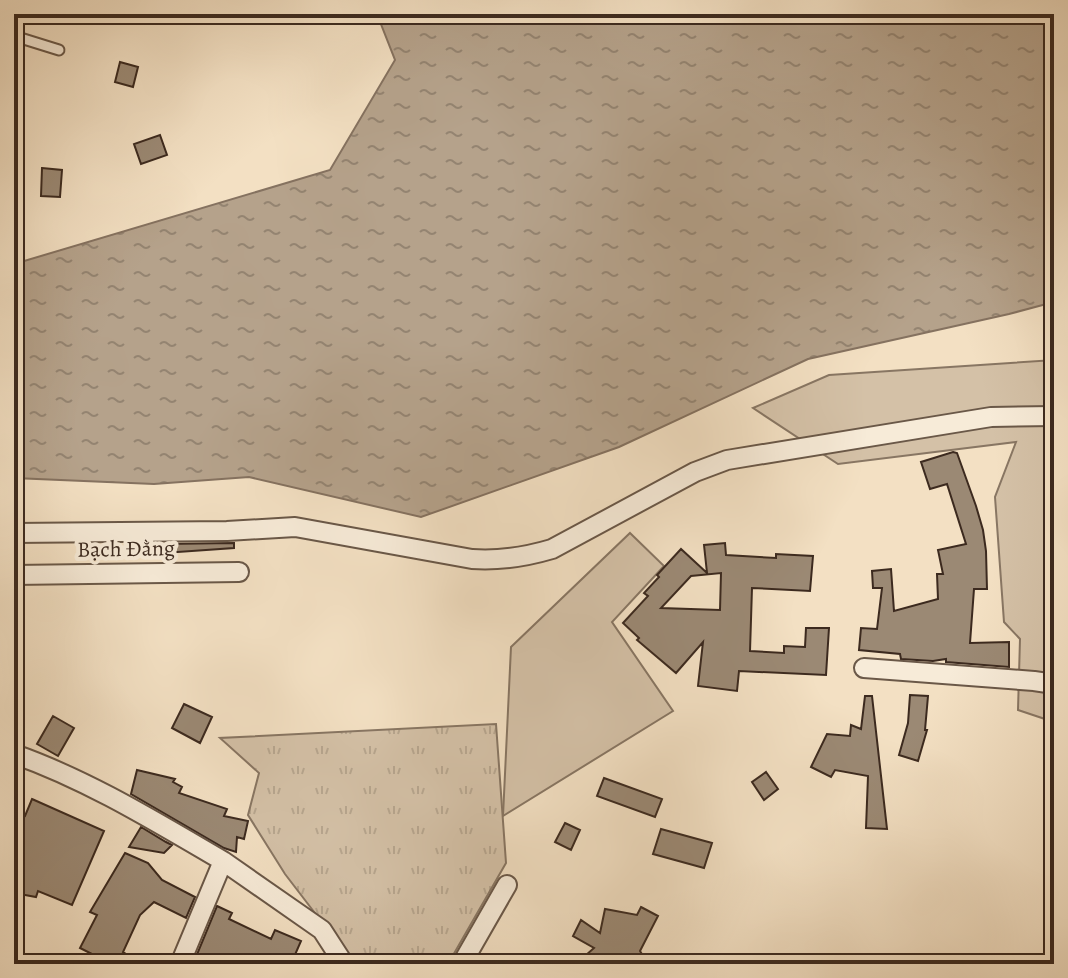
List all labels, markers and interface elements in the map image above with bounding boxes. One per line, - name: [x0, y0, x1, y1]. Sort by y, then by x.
- street label: Bạch Đằng: [77, 533, 175, 565]

